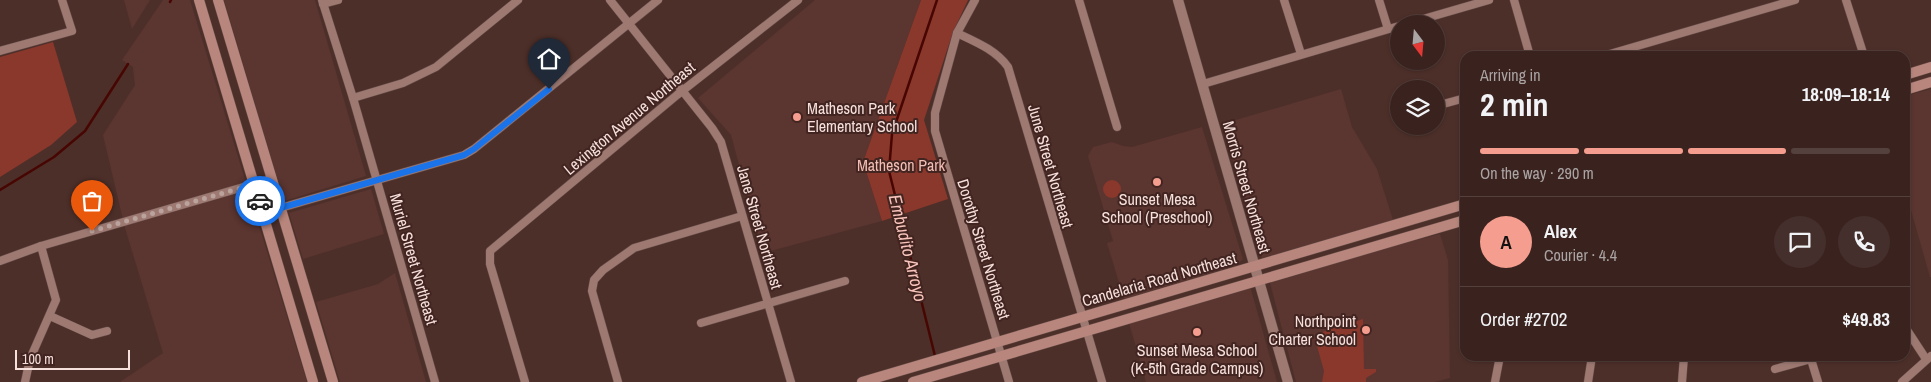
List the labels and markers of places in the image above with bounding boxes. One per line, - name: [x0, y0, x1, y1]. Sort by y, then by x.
- pin: [528, 38, 570, 89]
- place label: Matheson Park Elementary School: [807, 97, 917, 137]
- marker: Matheson Park Elementary School: [791, 111, 803, 123]
- marker: Sunset Mesa School (Preschool): [1151, 176, 1163, 188]
- pin: [71, 180, 113, 231]
- place label: Sunset Mesa School (Preschool): [1102, 188, 1212, 228]
- place label: Northpoint Charter School: [1268, 310, 1356, 350]
- marker: Northpoint Charter School: [1360, 324, 1372, 336]
- marker: Sunset Mesa School (K-5th Grade Campus): [1191, 326, 1203, 338]
- place label: Sunset Mesa School (K-5th Grade Campus): [1131, 339, 1263, 379]

